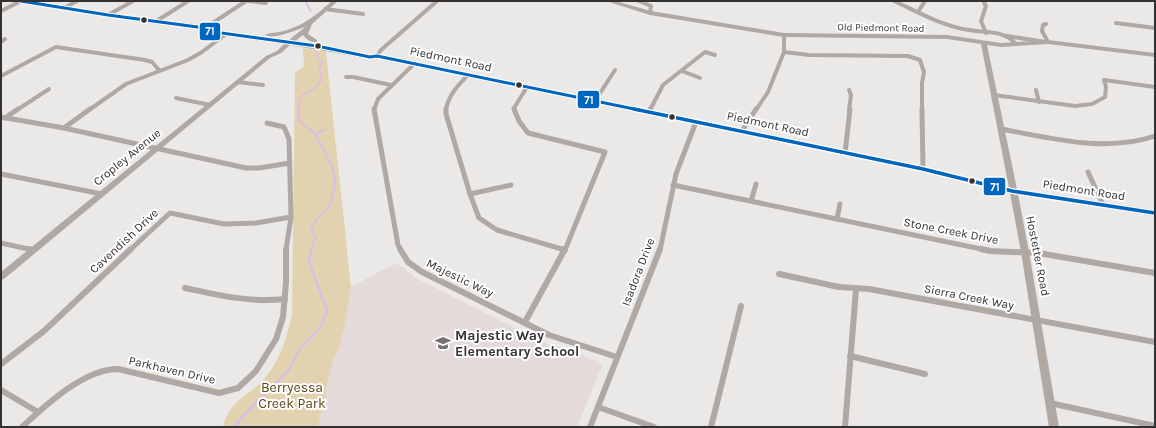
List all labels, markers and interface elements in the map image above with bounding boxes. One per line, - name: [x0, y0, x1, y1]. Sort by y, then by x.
- unlabelled marker: [139, 15, 149, 25]
- street label: Old Piedmont Road: [837, 21, 925, 35]
- line badge: 71: [199, 22, 221, 41]
- text: 71: [205, 25, 215, 38]
- unlabelled marker: [313, 41, 323, 51]
- street label: Piedmont Road: [409, 43, 493, 75]
- unlabelled marker: [514, 80, 524, 90]
- line badge: 71: [577, 90, 600, 109]
- text: 71: [584, 94, 594, 107]
- street label: Piedmont Road: [726, 108, 810, 140]
- unlabelled marker: [667, 112, 677, 122]
- street label: Cropley Avenue: [90, 126, 164, 188]
- unlabelled marker: [967, 176, 977, 186]
- line badge: 71: [983, 177, 1006, 196]
- street label: Piedmont Road: [1042, 177, 1126, 203]
- text: 71: [990, 181, 1000, 194]
- street label: Cavendish Drive: [87, 206, 161, 276]
- street label: Stone Creek Drive: [902, 215, 1000, 247]
- street label: Hostetter Road: [1023, 215, 1053, 297]
- street label: Isadora Drive: [619, 236, 657, 308]
- street label: Majestic Way: [424, 256, 496, 300]
- street label: Sierra Creek Way: [923, 281, 1016, 313]
- place label: Majestic Way Elementary School: [455, 327, 579, 360]
- school or university icon: Majestic Way Elementary School: [434, 334, 452, 352]
- street label: Parkhaven Drive: [127, 353, 217, 387]
- park label: Berryessa Creek Park: [258, 379, 326, 412]

